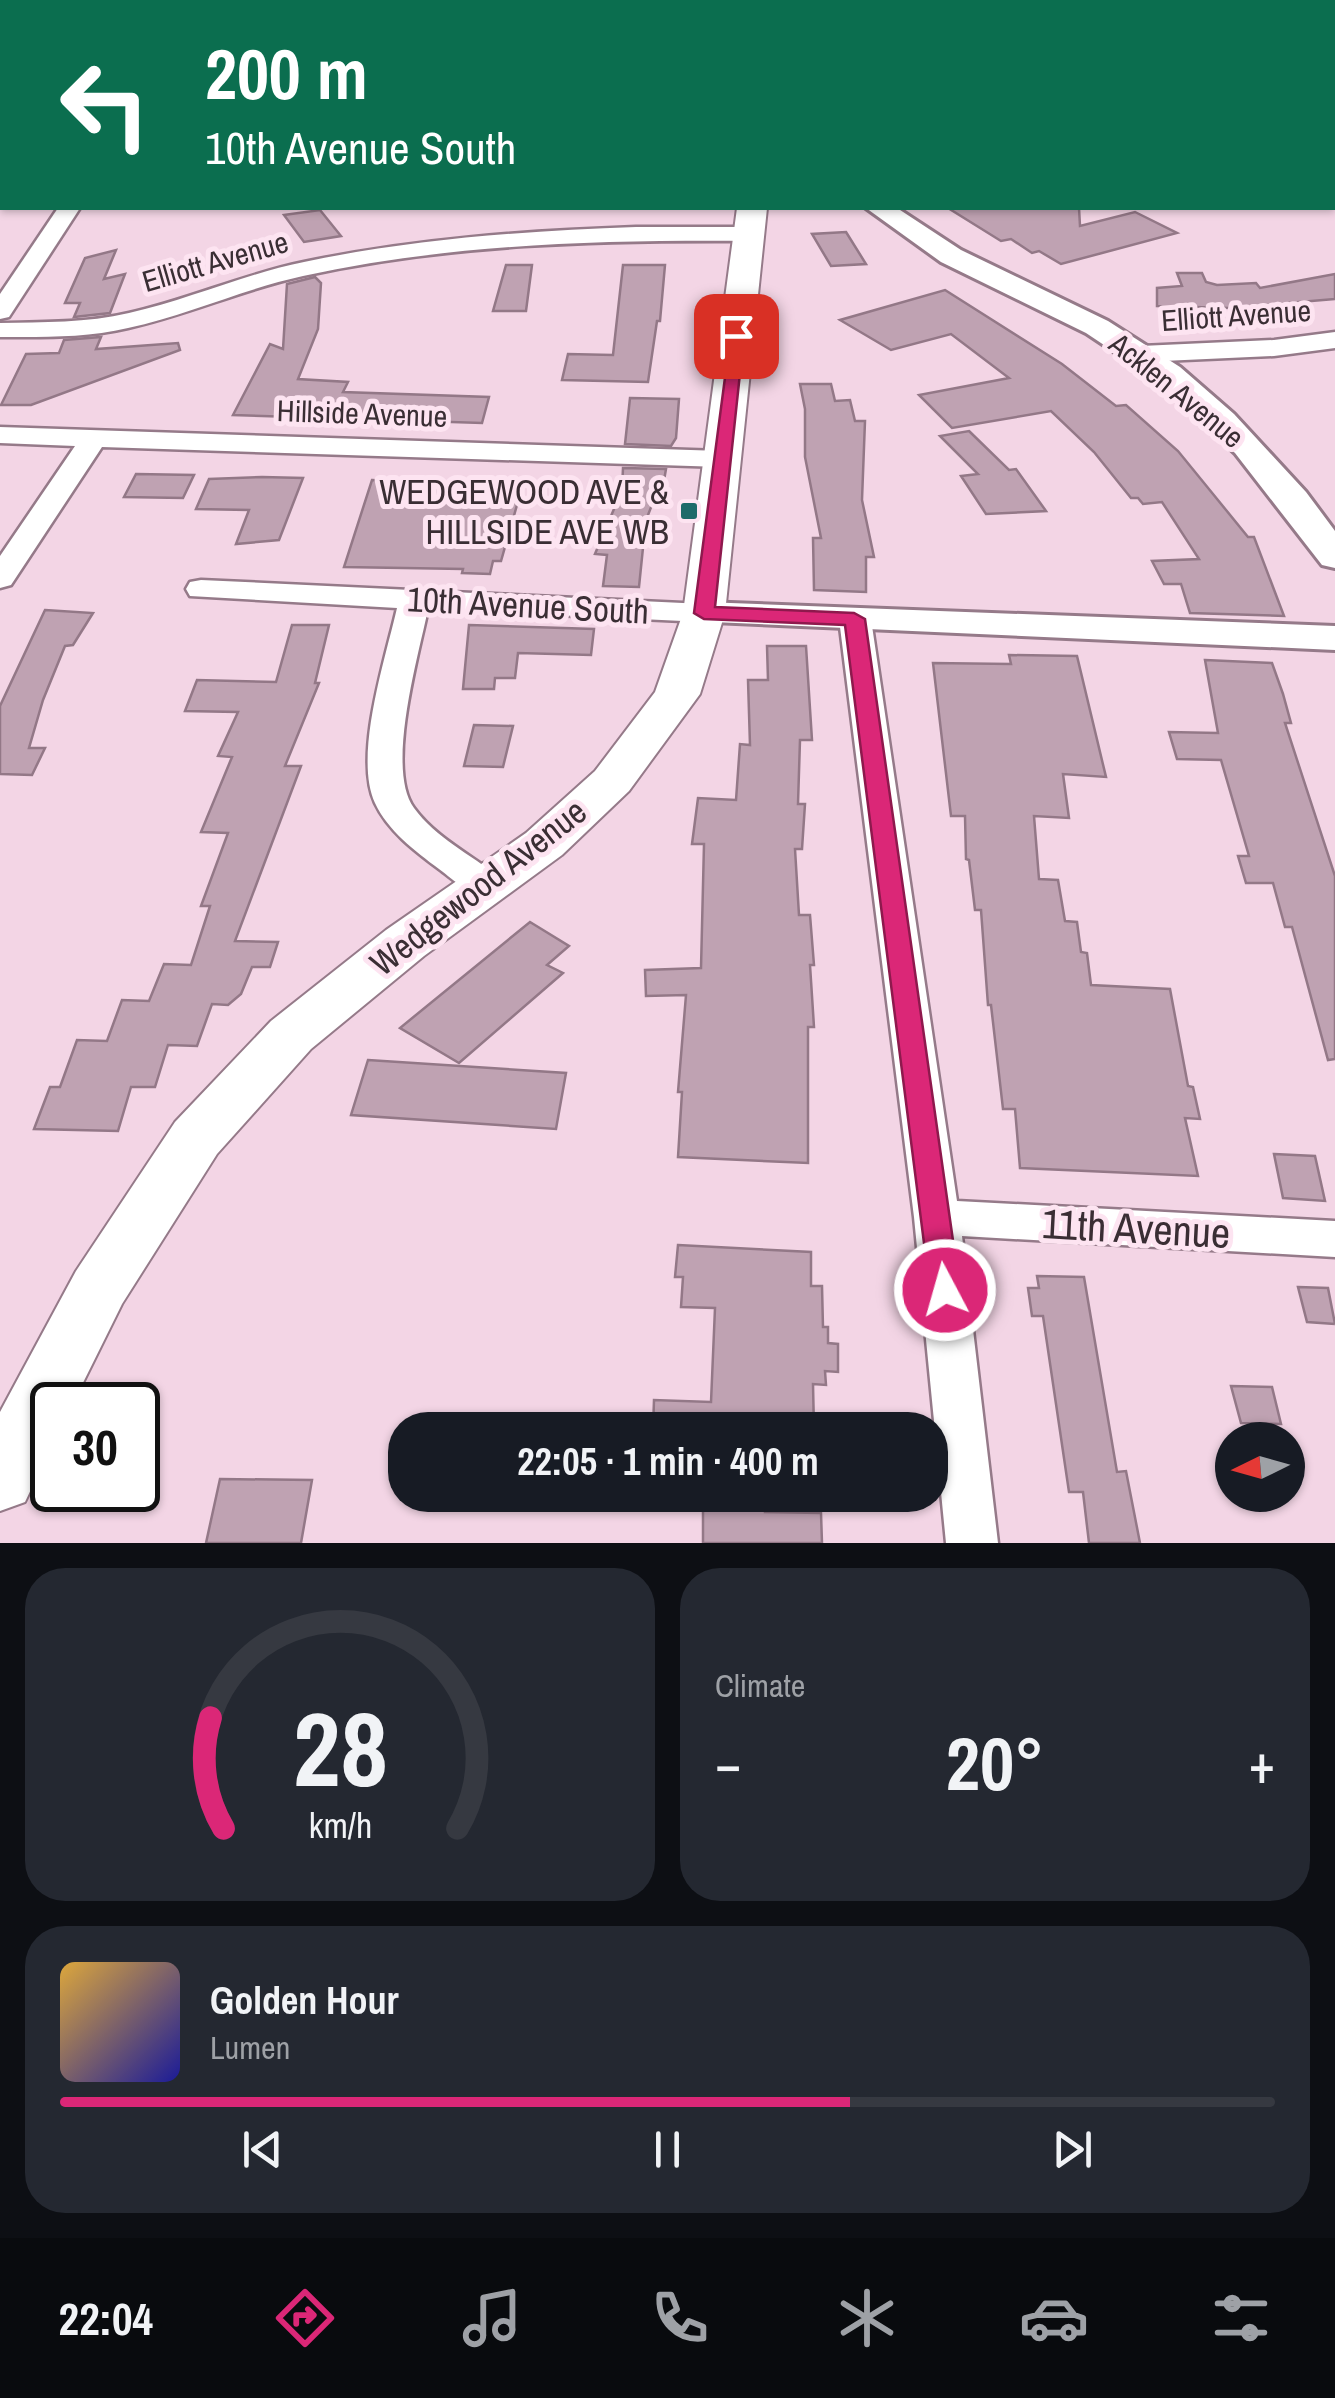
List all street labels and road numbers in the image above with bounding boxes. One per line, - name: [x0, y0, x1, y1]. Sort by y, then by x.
- street label: Elliott Avenue: [137, 221, 293, 301]
- street label: Elliott Avenue: [1160, 290, 1312, 340]
- street label: Acklen Avenue: [1101, 323, 1253, 457]
- street label: Hillside Avenue: [276, 390, 448, 436]
- street label: 10th Avenue South: [406, 575, 650, 635]
- street label: Wedgewood Avenue: [360, 788, 596, 986]
- street label: 11th Avenue: [1040, 1195, 1232, 1261]

